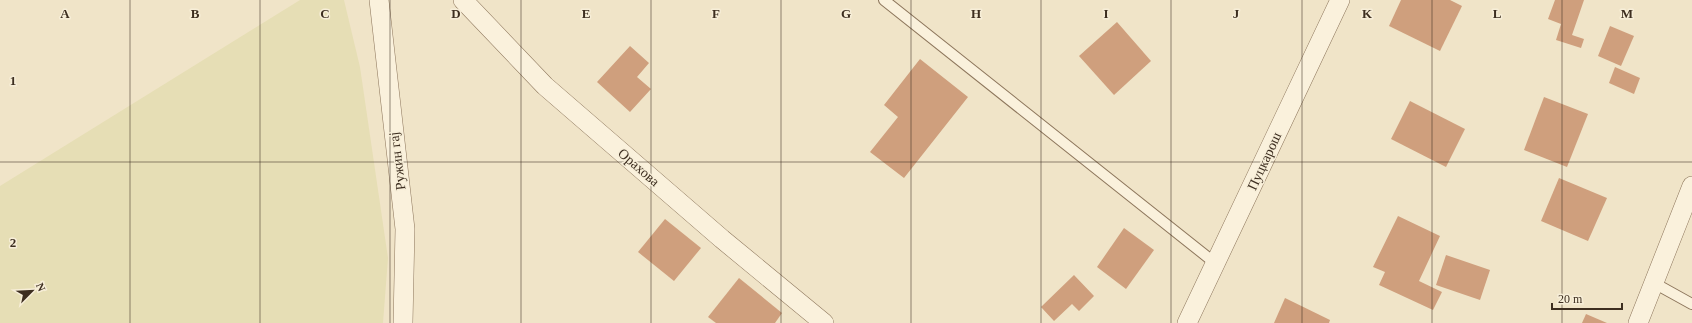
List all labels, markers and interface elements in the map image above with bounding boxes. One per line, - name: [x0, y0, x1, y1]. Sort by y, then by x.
- text: A: [60, 6, 70, 21]
- text: B: [191, 6, 200, 21]
- text: C: [320, 6, 330, 21]
- text: D: [451, 6, 461, 21]
- text: E: [582, 6, 590, 21]
- text: F: [712, 6, 720, 21]
- text: G: [841, 6, 851, 21]
- text: H: [971, 6, 981, 21]
- text: I: [1103, 6, 1109, 21]
- text: J: [1233, 6, 1240, 21]
- text: K: [1362, 6, 1373, 21]
- text: L: [1493, 6, 1502, 21]
- text: M: [1621, 6, 1633, 21]
- text: 1: [10, 73, 16, 88]
- street label: Пуцкарош: [1245, 130, 1284, 193]
- street label: Ружин гај: [386, 131, 409, 191]
- street label: Орахова: [615, 146, 663, 190]
- text: 2: [10, 235, 16, 250]
- north arrow: [12, 271, 52, 311]
- text: N: [34, 281, 48, 293]
- scale bar: [1552, 285, 1622, 311]
- text: 20 m: [1558, 292, 1583, 306]

